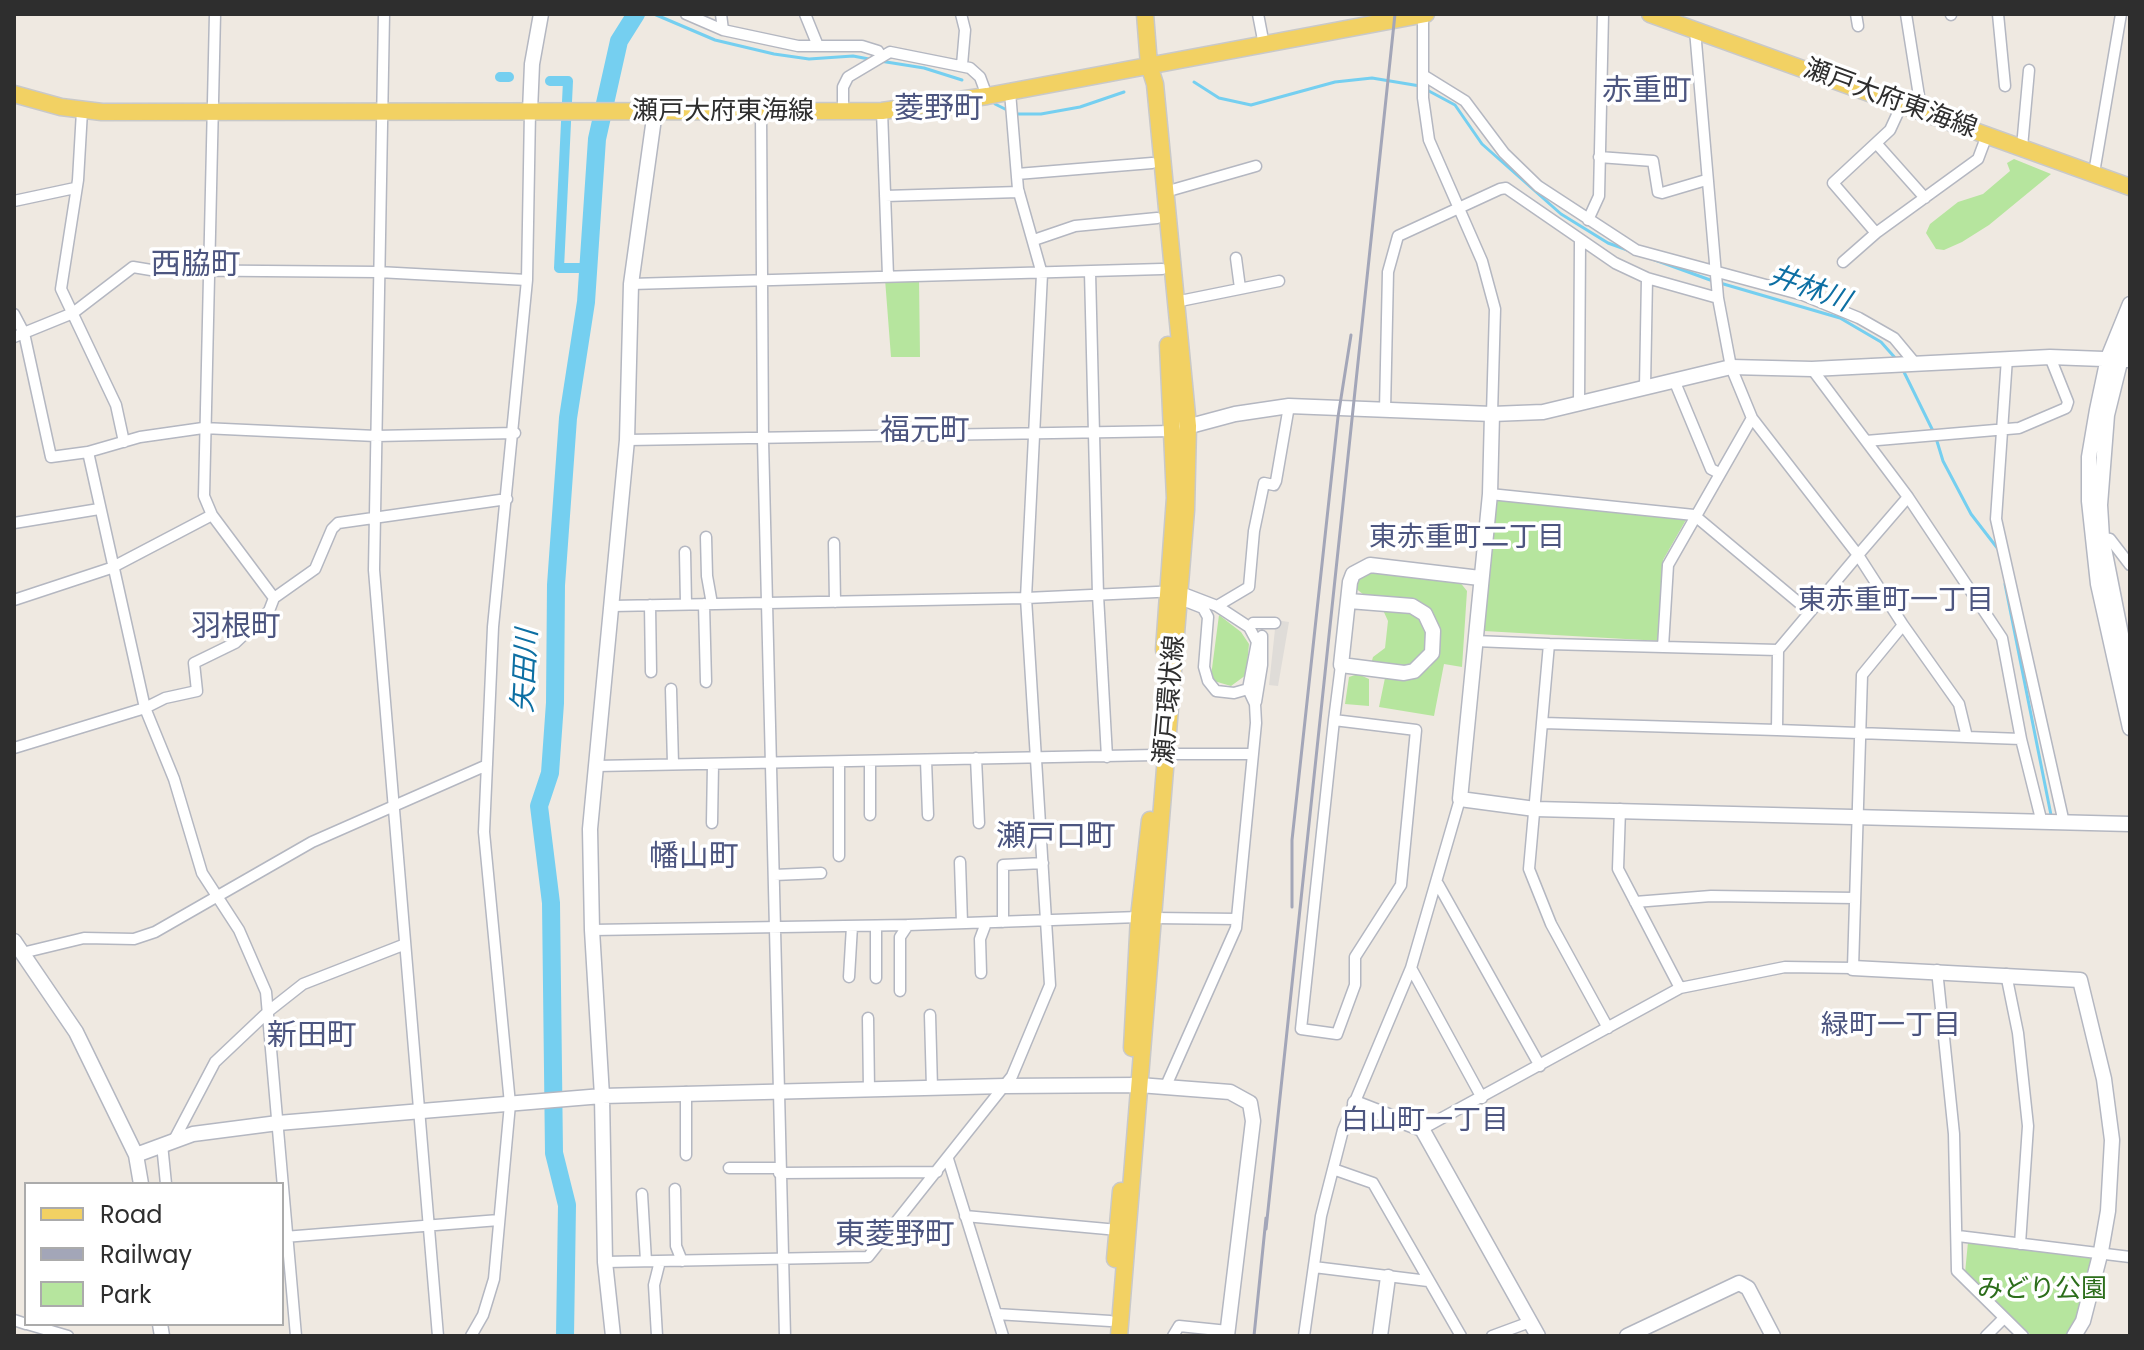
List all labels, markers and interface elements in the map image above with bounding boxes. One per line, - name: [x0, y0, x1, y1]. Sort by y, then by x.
- street label: 瀬戸大府東海線: [1799, 54, 1981, 146]
- district label: 赤重町: [1602, 74, 1692, 110]
- district label: 菱野町: [894, 92, 984, 128]
- street label: 瀬戸大府東海線: [632, 96, 814, 128]
- district label: 西脇町: [151, 248, 241, 284]
- water label: 井林川: [1764, 260, 1854, 320]
- district label: 福元町: [880, 414, 970, 450]
- district label: 東赤重町二丁目: [1369, 522, 1565, 556]
- district label: 東赤重町一丁目: [1798, 585, 1994, 619]
- district label: 羽根町: [191, 610, 281, 646]
- water label: 矢田川: [508, 628, 546, 714]
- street label: 瀬戸環状線: [1150, 634, 1192, 766]
- district label: 瀬戸口町: [996, 820, 1116, 856]
- district label: 幡山町: [649, 840, 739, 876]
- district label: 緑町一丁目: [1821, 1010, 1961, 1044]
- district label: 新田町: [267, 1019, 357, 1055]
- district label: 白山町一丁目: [1341, 1105, 1509, 1139]
- legend: [24, 1182, 284, 1326]
- text: Road: [100, 1198, 162, 1231]
- district label: 東菱野町: [835, 1218, 955, 1254]
- text: Railway: [100, 1238, 192, 1271]
- park label: みどり公園: [1977, 1274, 2107, 1306]
- text: Park: [100, 1278, 151, 1311]

